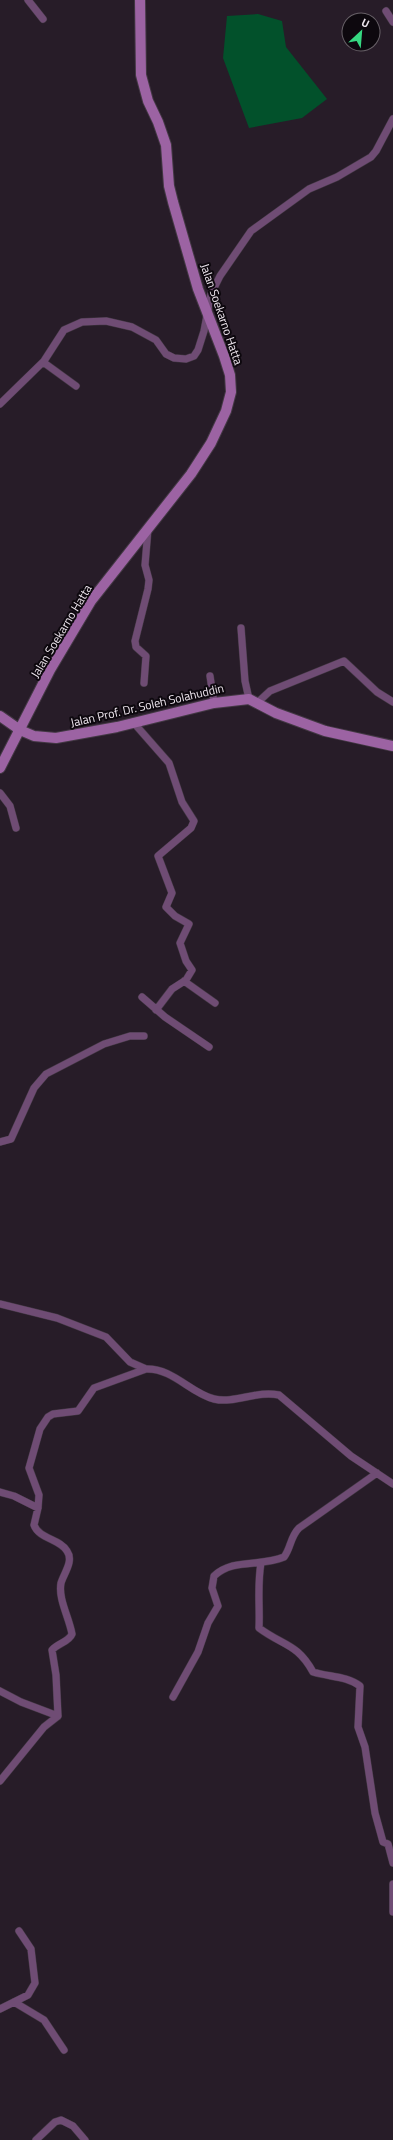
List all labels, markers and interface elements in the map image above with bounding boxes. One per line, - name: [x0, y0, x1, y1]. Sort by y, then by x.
- north arrow: [341, 12, 381, 52]
- text: U: [359, 14, 372, 32]
- street label: Jalan Soekarno Hatta: [196, 261, 248, 367]
- street label: Jalan Soekarno Hatta: [26, 581, 96, 681]
- street label: Jalan Prof. Dr. Soleh Solahuddin: [68, 678, 226, 732]

